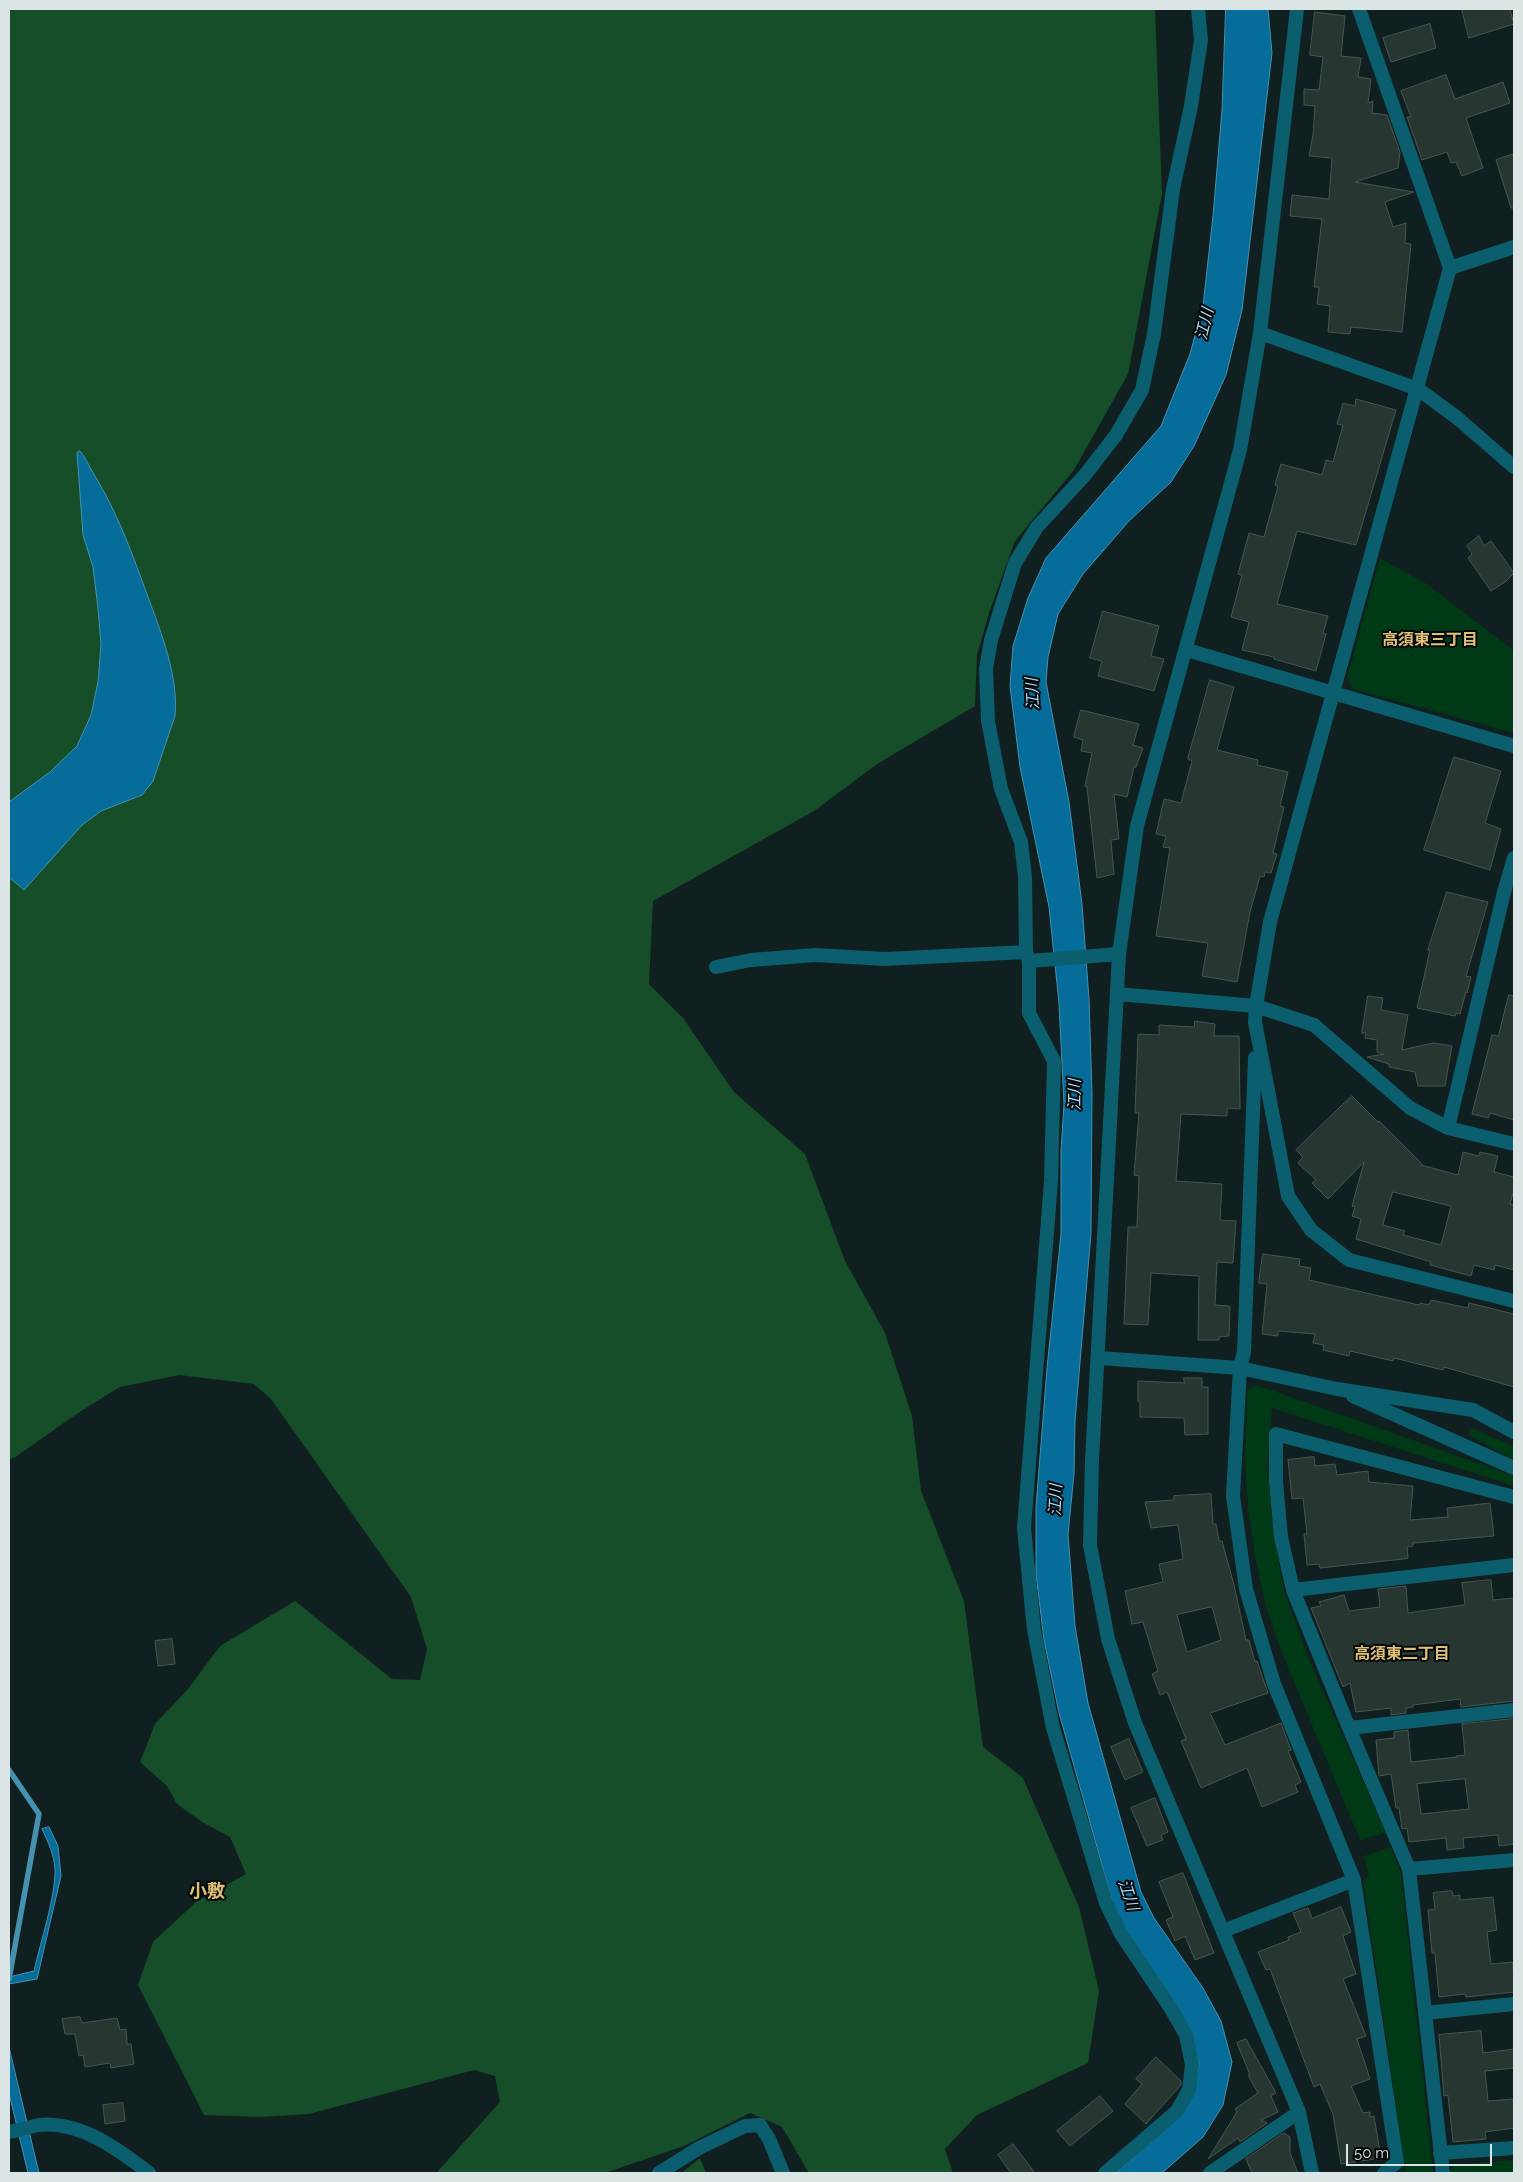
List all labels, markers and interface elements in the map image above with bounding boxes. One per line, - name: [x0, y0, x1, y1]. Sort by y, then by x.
- water label: 江川: [1192, 306, 1218, 342]
- district label: 高須東三丁目: [1382, 630, 1478, 650]
- water label: 江川: [1023, 678, 1043, 710]
- water label: 江川: [1065, 1079, 1085, 1111]
- water label: 江川: [1046, 1484, 1066, 1516]
- district label: 高須東二丁目: [1354, 1644, 1450, 1664]
- water label: 江川: [1114, 1877, 1142, 1913]
- district label: 小敷: [189, 1881, 225, 1903]
- scale bar: [1348, 2134, 1494, 2166]
- text: 50 m: [1354, 2144, 1389, 2162]

